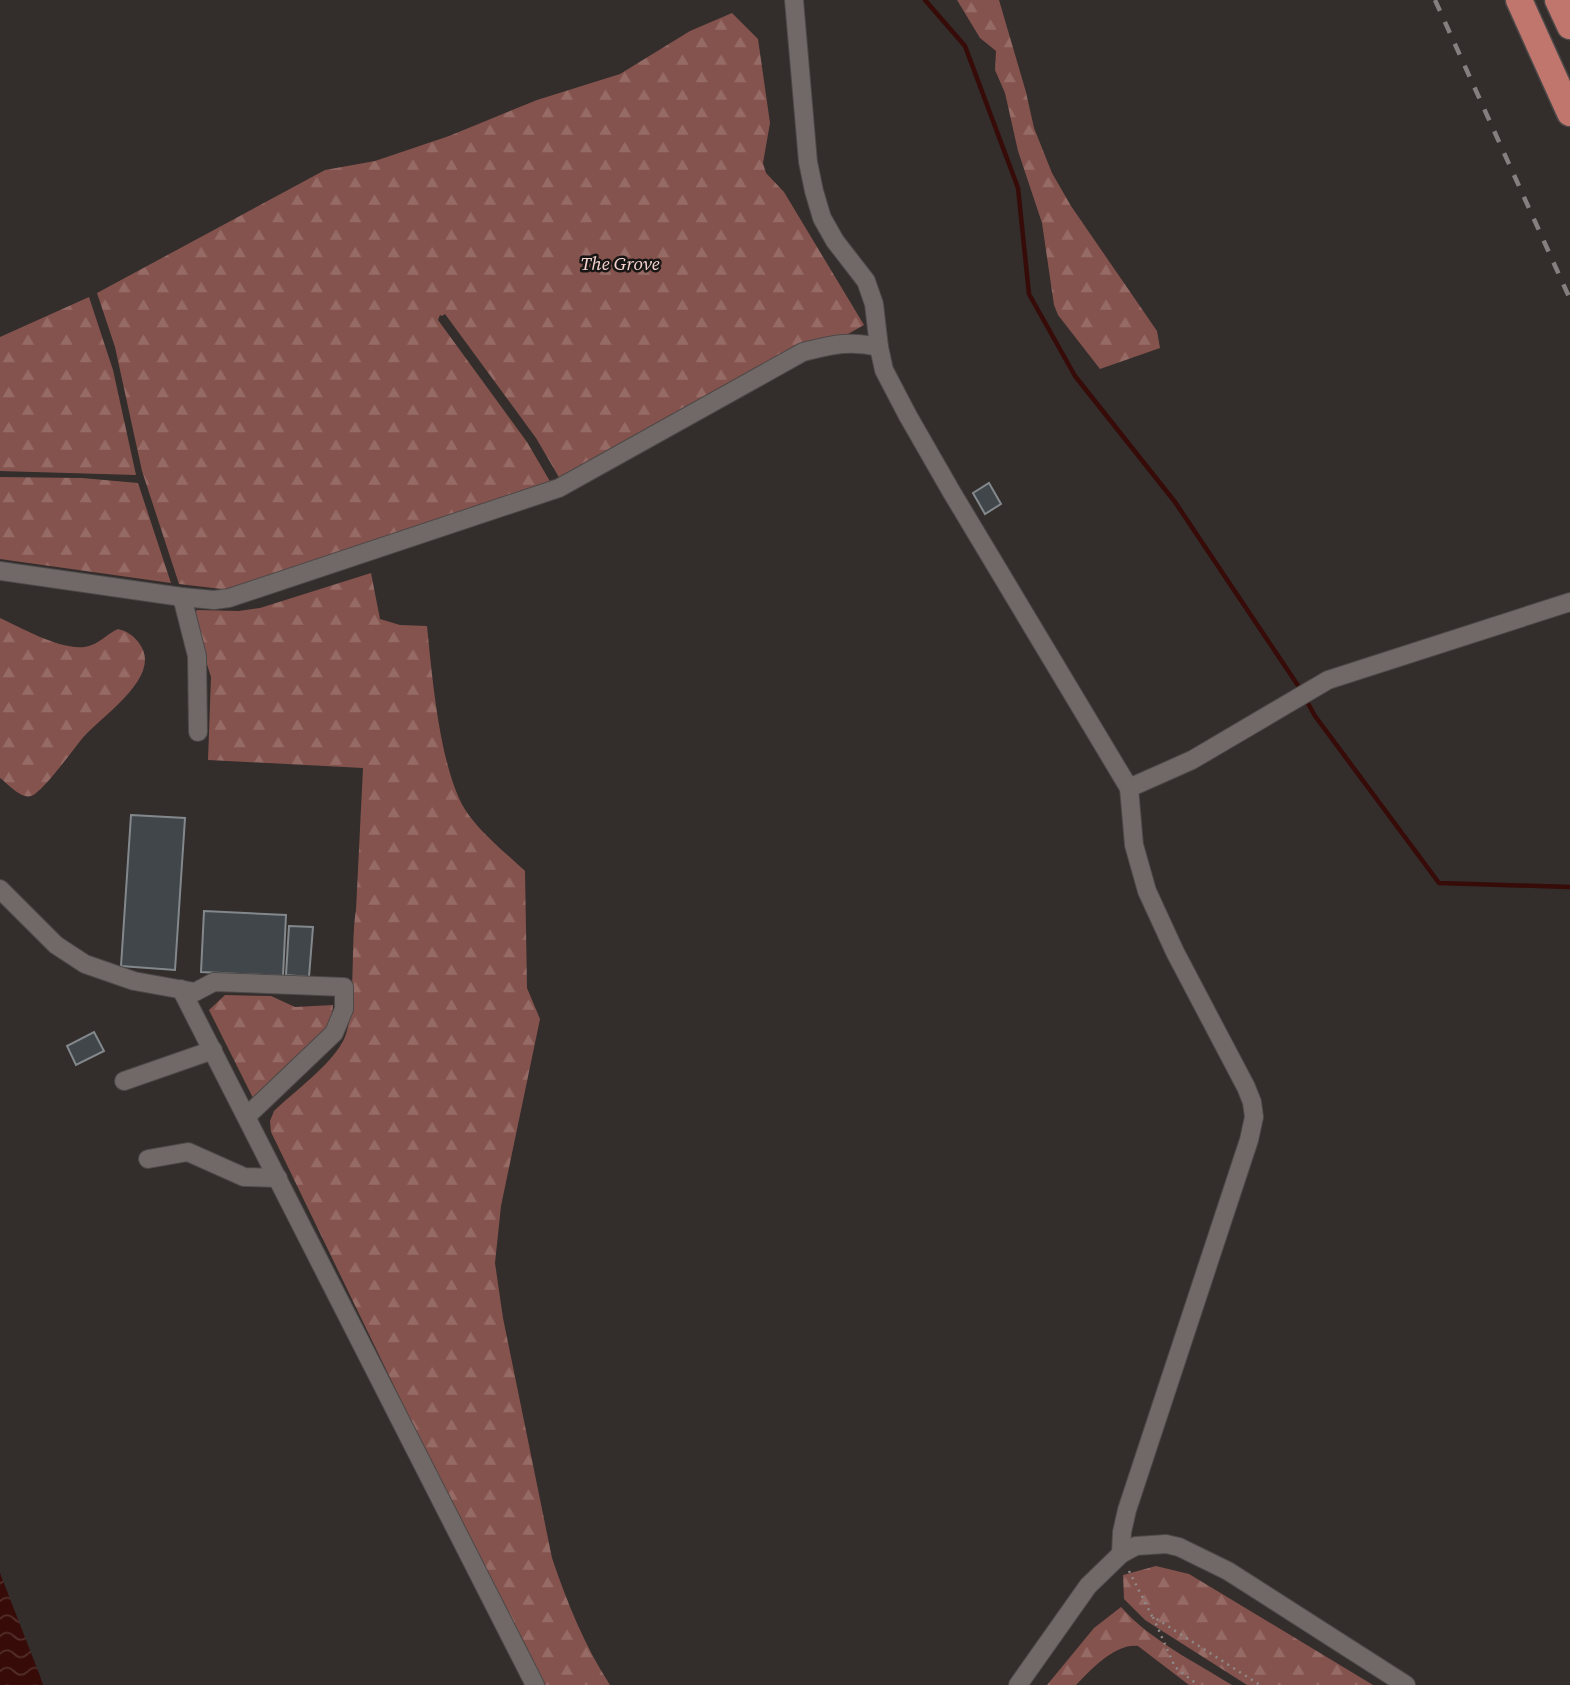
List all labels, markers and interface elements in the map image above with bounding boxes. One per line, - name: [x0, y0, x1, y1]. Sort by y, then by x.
- park label: The Grove: [581, 250, 660, 276]

